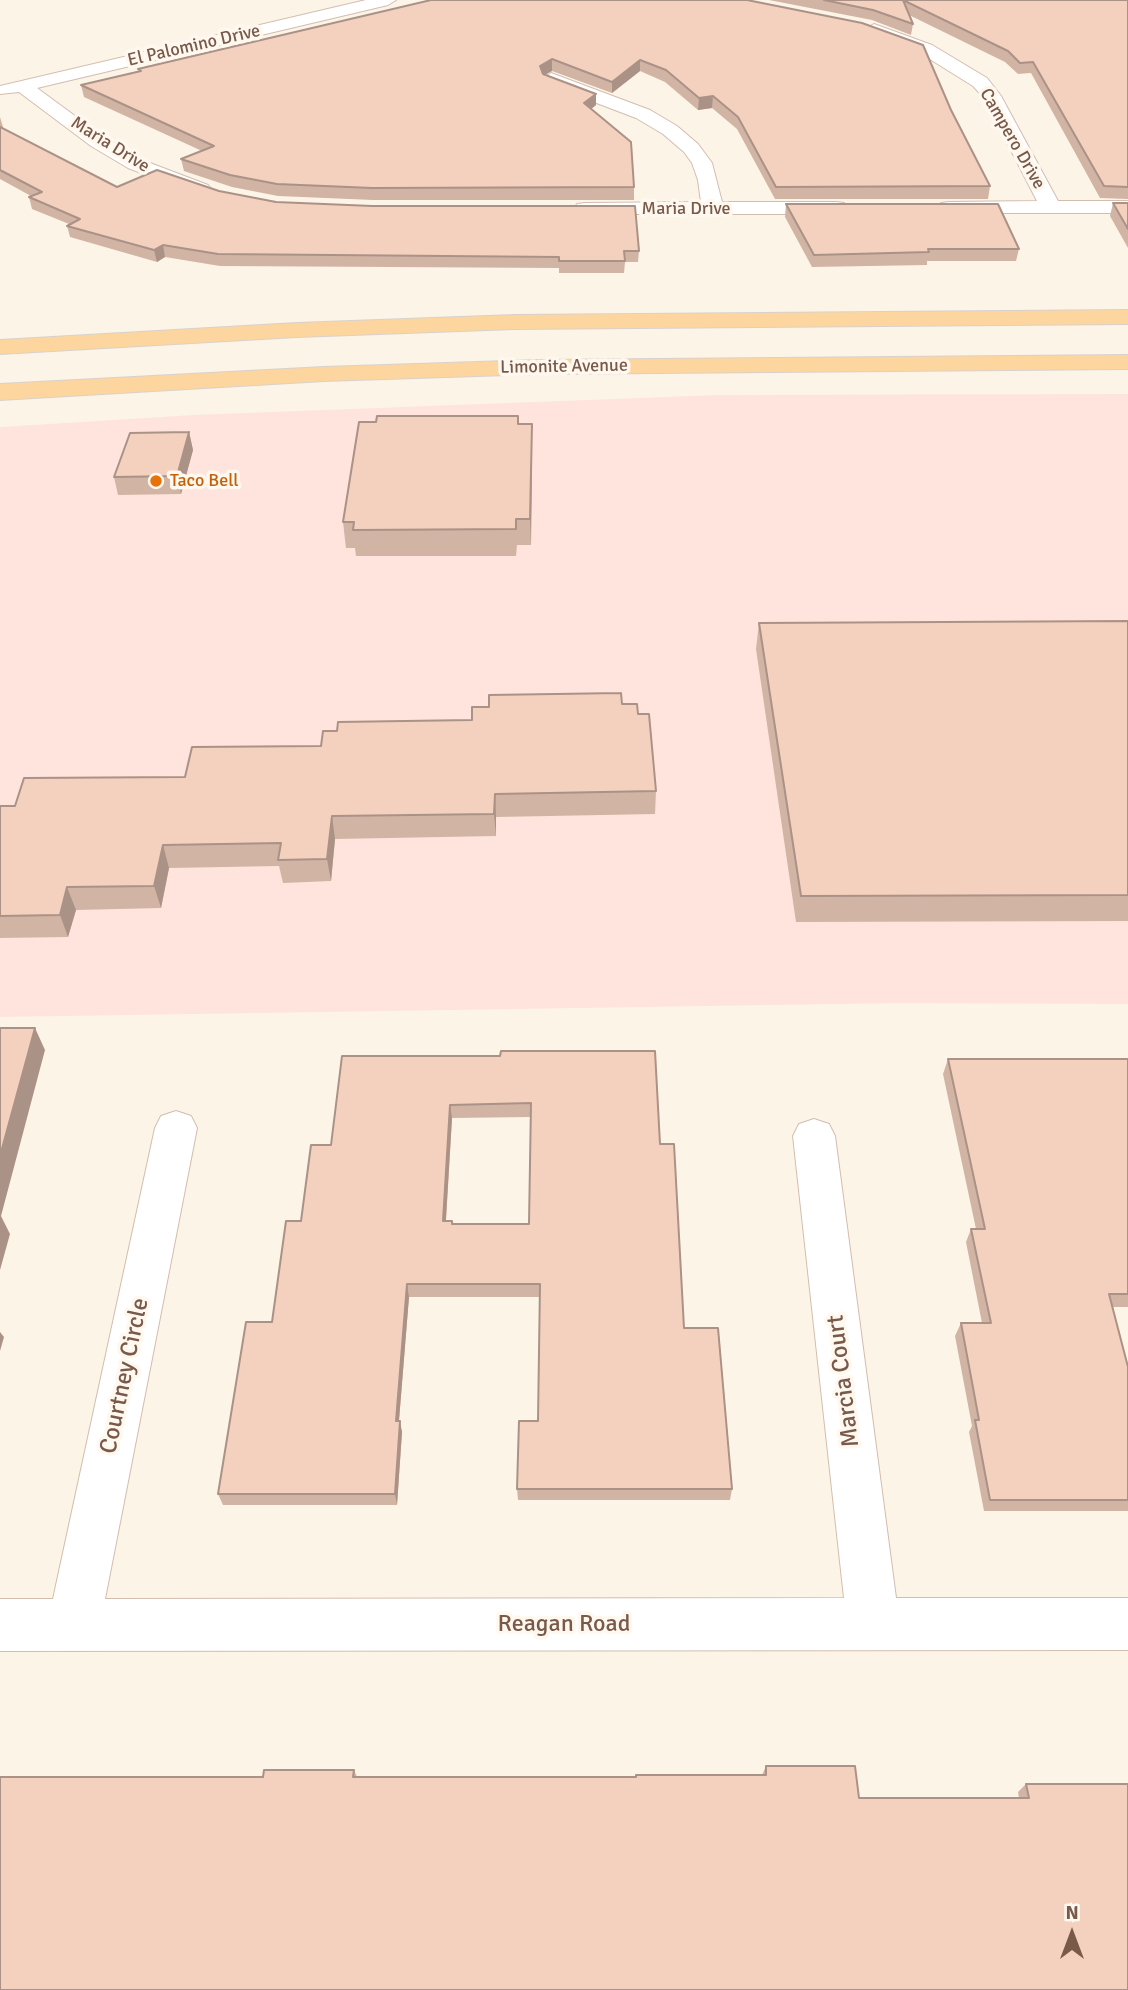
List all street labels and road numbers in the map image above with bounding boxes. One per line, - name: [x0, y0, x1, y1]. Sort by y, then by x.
- street label: El Palomino Drive: [126, 20, 262, 72]
- street label: Campero Drive: [974, 85, 1050, 193]
- street label: Maria Drive: [67, 112, 153, 178]
- street label: Maria Drive: [642, 198, 730, 220]
- street label: Limonite Avenue: [500, 355, 628, 379]
- street label: Courtney Circle: [94, 1296, 156, 1456]
- street label: Marcia Court: [822, 1313, 866, 1449]
- street label: Reagan Road: [498, 1611, 630, 1639]

